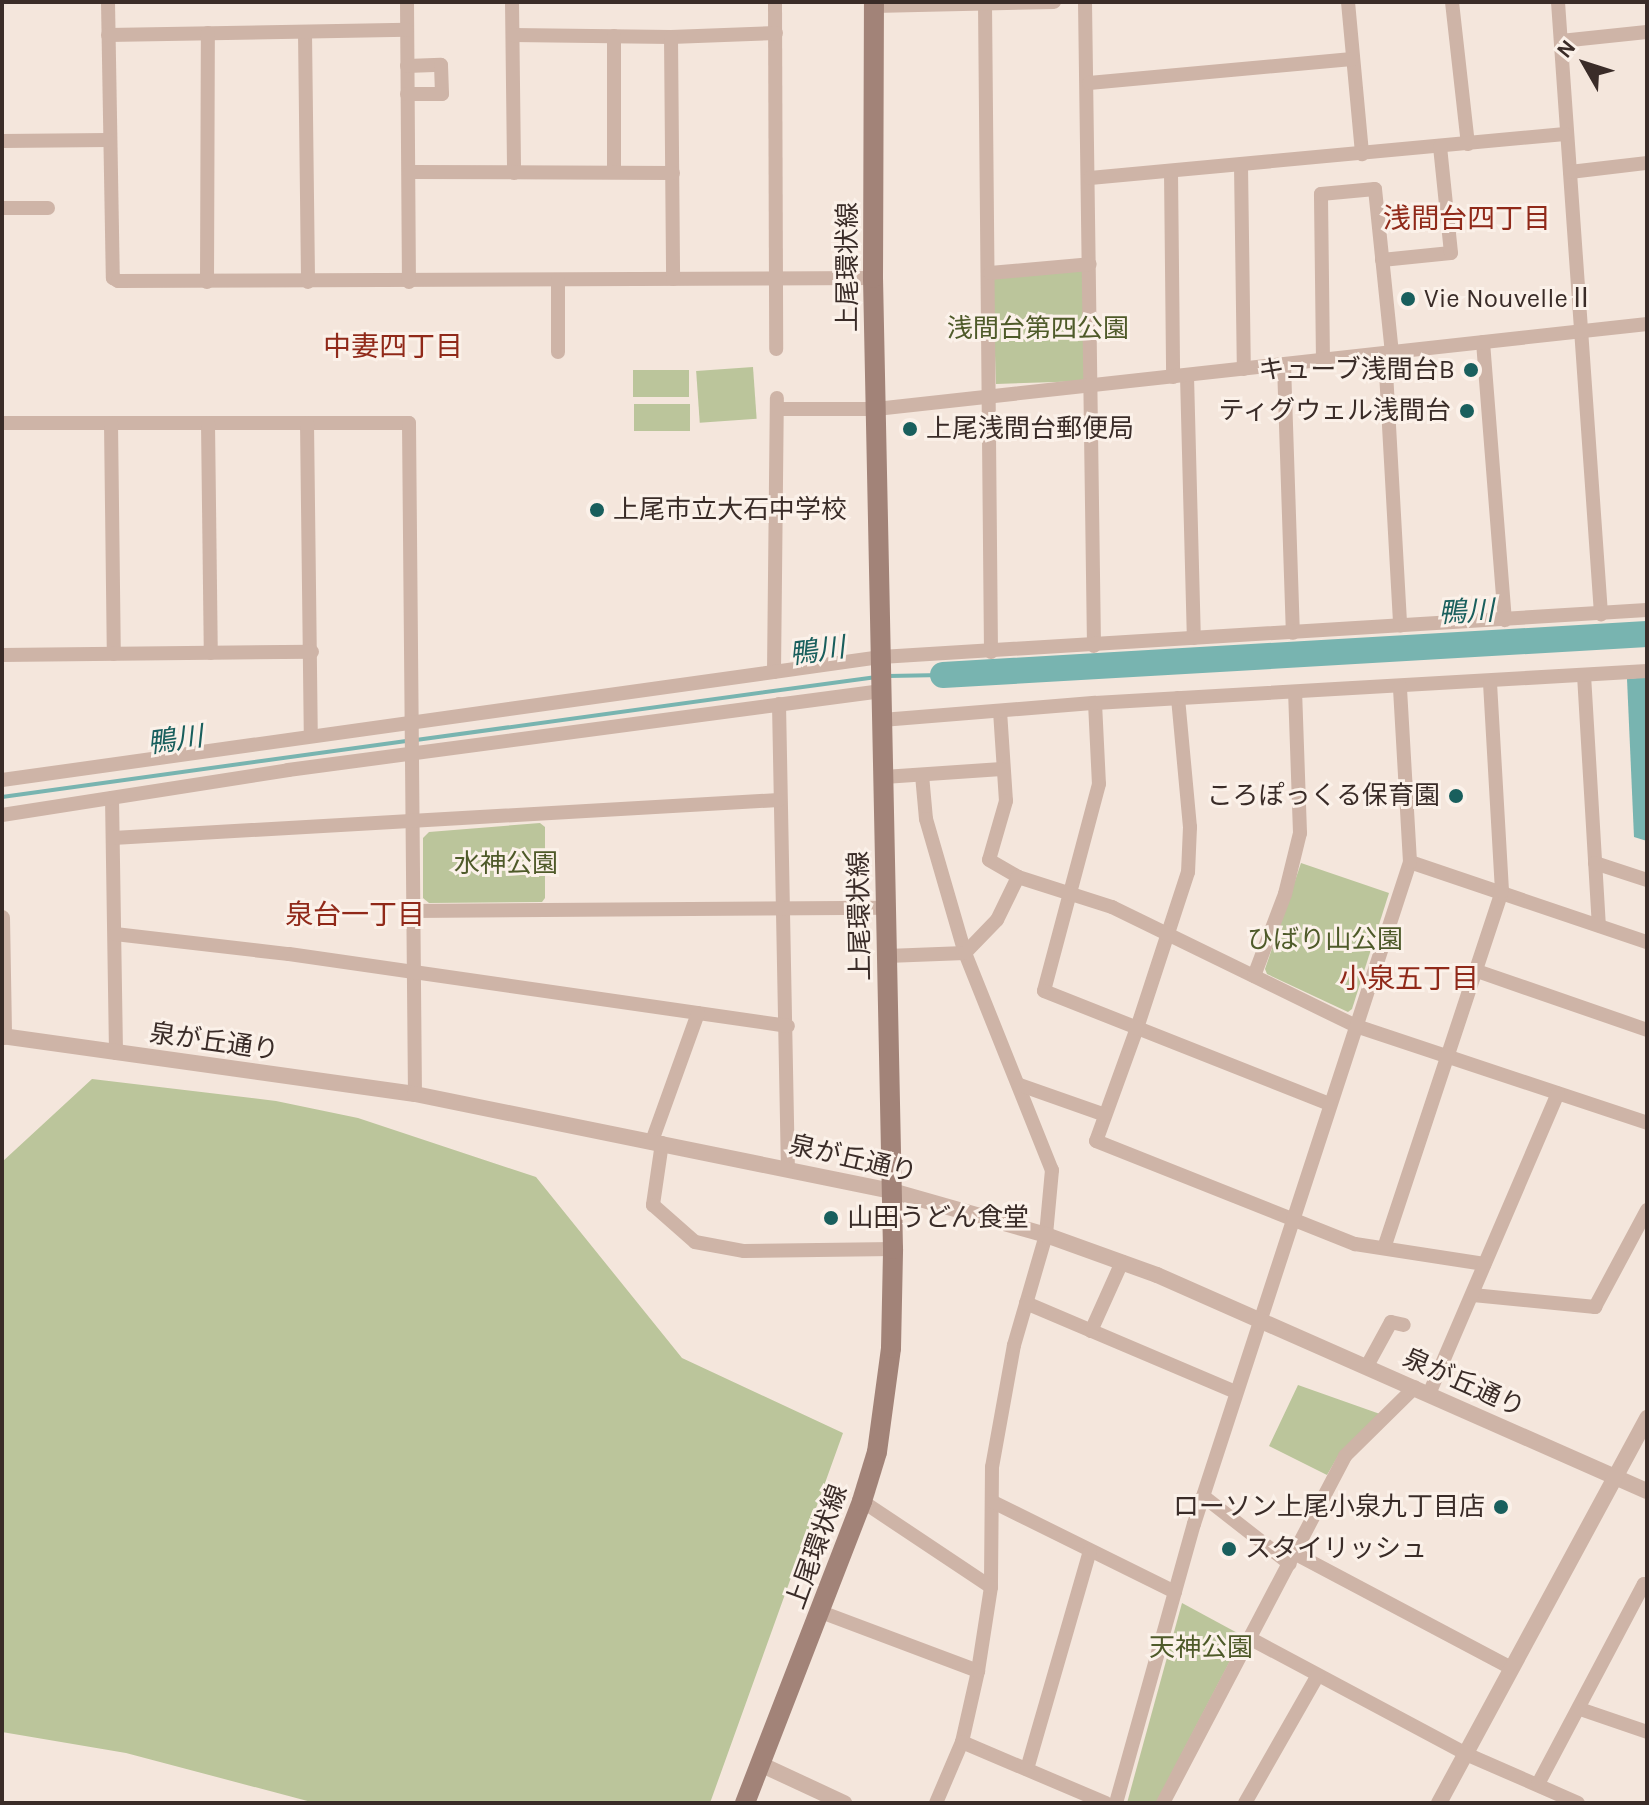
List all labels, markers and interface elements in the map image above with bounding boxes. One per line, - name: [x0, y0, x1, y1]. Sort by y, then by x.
- north arrow: [1545, 24, 1625, 104]
- text: N: [1551, 35, 1581, 63]
- street label: 上尾環状線: [832, 202, 864, 332]
- district label: 浅間台四丁目: [1383, 202, 1551, 236]
- place label: Vie NouvelleⅡ: [1424, 283, 1594, 315]
- marker: Vie NouvelleⅡ: [1399, 290, 1417, 308]
- park label: 浅間台第四公園: [947, 313, 1129, 345]
- district label: 中妻四丁目: [323, 330, 463, 364]
- place label: キューブ浅間台B: [1257, 354, 1455, 386]
- marker: キューブ浅間台B: [1462, 361, 1480, 379]
- place label: ティグウェル浅間台: [1217, 395, 1451, 427]
- marker: ティグウェル浅間台: [1458, 402, 1476, 420]
- place label: 上尾浅間台郵便局: [926, 413, 1134, 445]
- marker: 上尾浅間台郵便局: [901, 420, 919, 438]
- place label: 上尾市立大石中学校: [613, 494, 847, 526]
- marker: 上尾市立大石中学校: [588, 501, 606, 519]
- water label: 鴨川: [1437, 594, 1495, 630]
- water label: 鴨川: [787, 630, 847, 672]
- water label: 鴨川: [145, 719, 205, 761]
- place label: ころぽっくる保育園: [1206, 780, 1440, 812]
- marker: ころぽっくる保育園: [1447, 787, 1465, 805]
- park label: 水神公園: [454, 848, 558, 880]
- street label: 上尾環状線: [843, 851, 877, 981]
- district label: 泉台一丁目: [285, 898, 425, 932]
- park label: ひばり山公園: [1247, 924, 1403, 956]
- district label: 小泉五丁目: [1339, 962, 1479, 996]
- street label: 泉が丘通り: [147, 1018, 281, 1066]
- street label: 泉が丘通り: [786, 1129, 920, 1189]
- place label: 山田うどん食堂: [847, 1202, 1029, 1234]
- marker: 山田うどん食堂: [822, 1209, 840, 1227]
- street label: 泉が丘通り: [1398, 1342, 1530, 1424]
- street label: 上尾環状線: [780, 1481, 854, 1613]
- place label: ローソン上尾小泉九丁目店: [1173, 1491, 1485, 1523]
- marker: ローソン上尾小泉九丁目店: [1492, 1498, 1510, 1516]
- place label: スタイリッシュ: [1245, 1533, 1427, 1565]
- marker: スタイリッシュ: [1220, 1540, 1238, 1558]
- park label: 天神公園: [1149, 1632, 1253, 1664]

